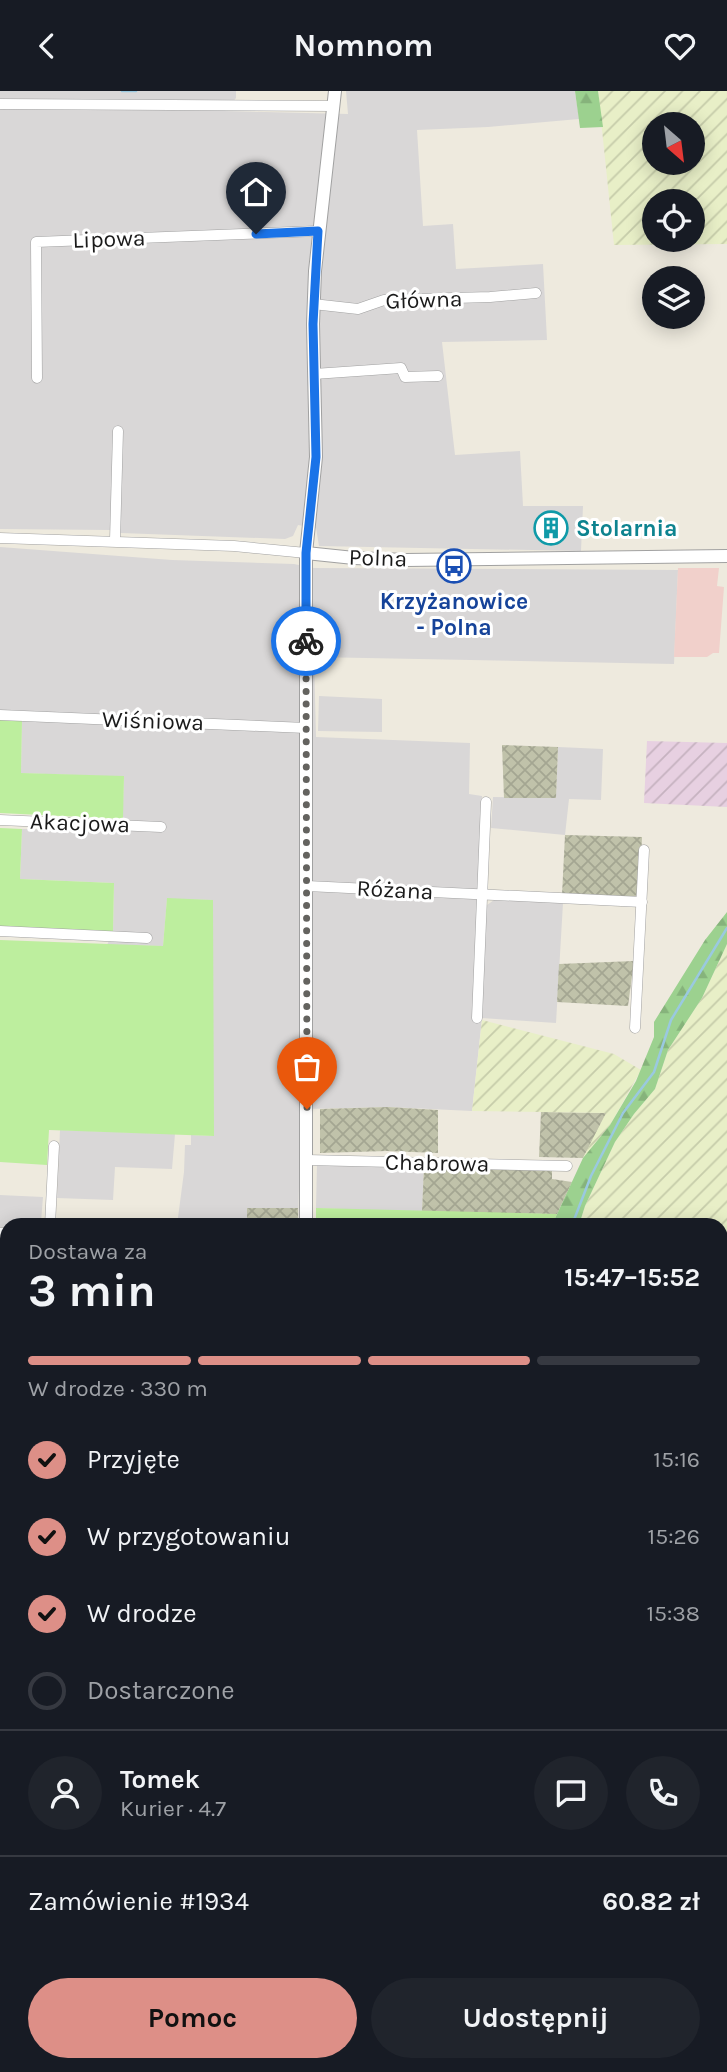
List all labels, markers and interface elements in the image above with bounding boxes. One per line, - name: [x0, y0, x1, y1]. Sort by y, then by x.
- icon: back: [28, 27, 66, 65]
- text: Nomnom: [294, 27, 433, 64]
- icon: heart: [661, 27, 699, 65]
- north arrow: [642, 112, 705, 175]
- map controls: [642, 112, 705, 329]
- pin: [226, 162, 286, 234]
- icon: home: [237, 173, 275, 211]
- button: locate: [642, 189, 705, 252]
- street label: Lipowa: [72, 224, 146, 254]
- button: layers: [642, 266, 705, 329]
- street label: Główna: [385, 285, 463, 315]
- building icon: Stolarnia: [532, 509, 570, 547]
- place label: Stolarnia: [576, 515, 678, 542]
- street label: Polna: [348, 543, 408, 573]
- bus stop icon: Krzyżanowice - Polna: [435, 547, 473, 585]
- place label: Krzyżanowice - Polna: [380, 588, 528, 641]
- courier: [271, 606, 341, 676]
- icon: bike: [287, 622, 325, 660]
- street label: Wiśniowa: [101, 706, 205, 736]
- street label: Akacjowa: [30, 808, 130, 838]
- street label: Różana: [356, 875, 434, 905]
- pin: [277, 1037, 337, 1109]
- icon: bag: [288, 1048, 326, 1086]
- street label: Chabrowa: [385, 1149, 489, 1177]
- text: Dostawa za: [28, 1238, 148, 1265]
- text: 15:47–15:52: [564, 1262, 700, 1293]
- text: 3 min: [28, 1264, 156, 1318]
- text: W drodze · 330 m: [28, 1375, 208, 1402]
- icon: check: [28, 1441, 66, 1479]
- text: Przyjęte: [87, 1444, 180, 1475]
- text: 15:16: [653, 1446, 700, 1473]
- icon: check: [28, 1518, 66, 1556]
- text: W przygotowaniu: [87, 1521, 290, 1552]
- text: 15:26: [648, 1523, 700, 1550]
- icon: check: [28, 1595, 66, 1633]
- text: W drodze: [87, 1598, 197, 1629]
- text: 15:38: [646, 1600, 700, 1627]
- text: Dostarczone: [87, 1675, 235, 1706]
- button: person: [28, 1756, 102, 1830]
- button: chat: [534, 1756, 608, 1830]
- button: phone: [626, 1756, 700, 1830]
- text: Tomek: [120, 1764, 200, 1795]
- text: Kurier · 4.7: [120, 1795, 226, 1822]
- text: Zamówienie #1934: [28, 1886, 249, 1917]
- text: 60.82 zł: [602, 1886, 700, 1917]
- button: Pomoc: [28, 1978, 357, 2058]
- button: Udostępnij: [371, 1978, 700, 2058]

